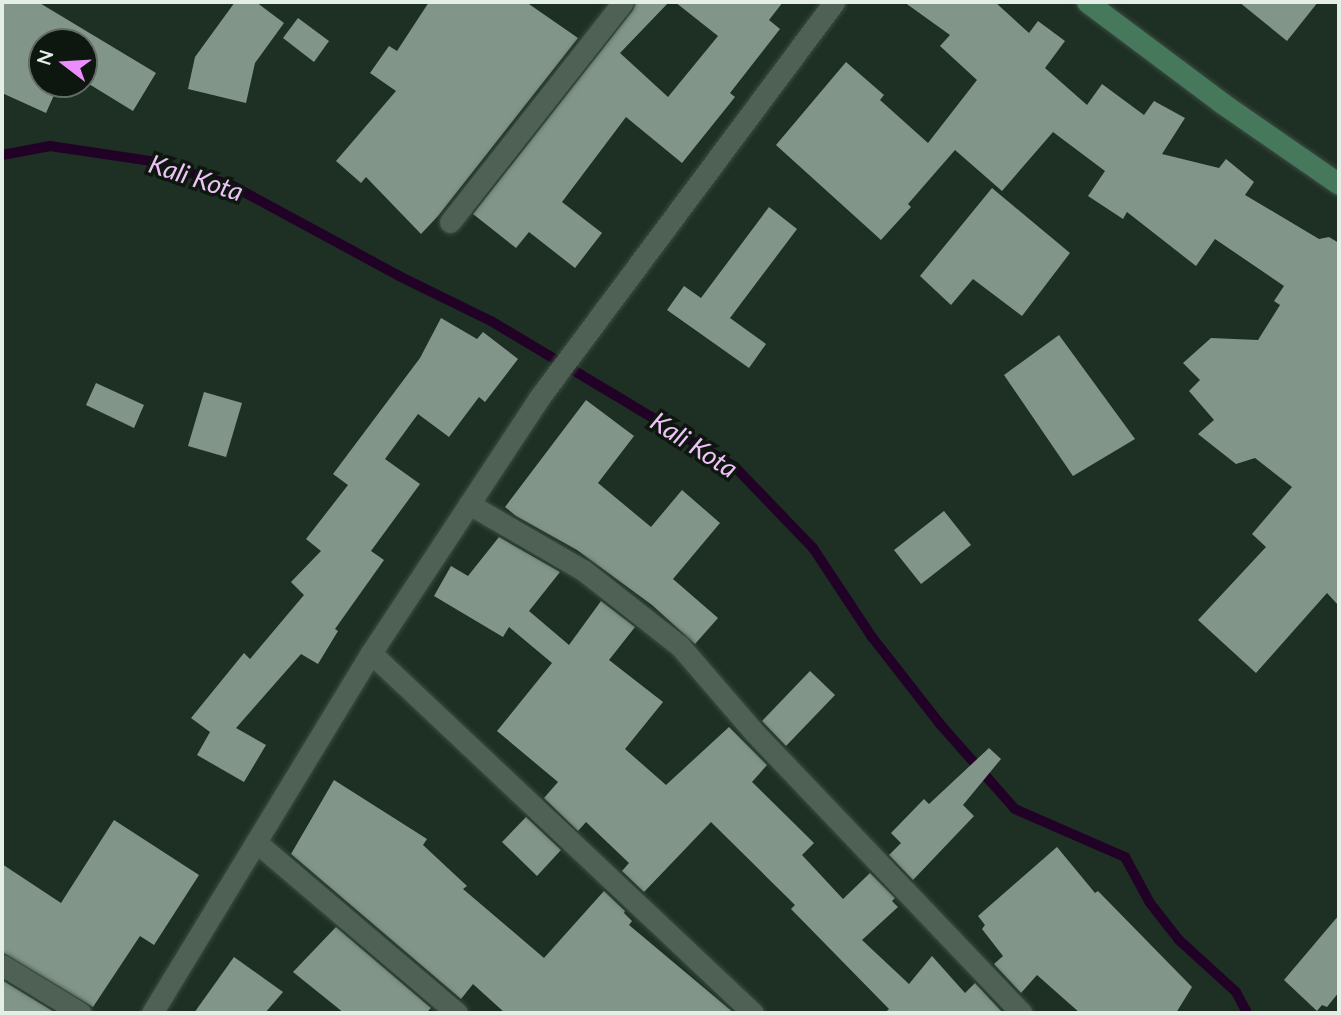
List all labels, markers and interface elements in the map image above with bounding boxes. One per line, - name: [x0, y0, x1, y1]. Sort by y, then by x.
- north arrow: [28, 28, 98, 98]
- text: N: [31, 47, 57, 68]
- water label: Kali Kota: [145, 148, 247, 208]
- water label: Kali Kota: [645, 405, 743, 485]

